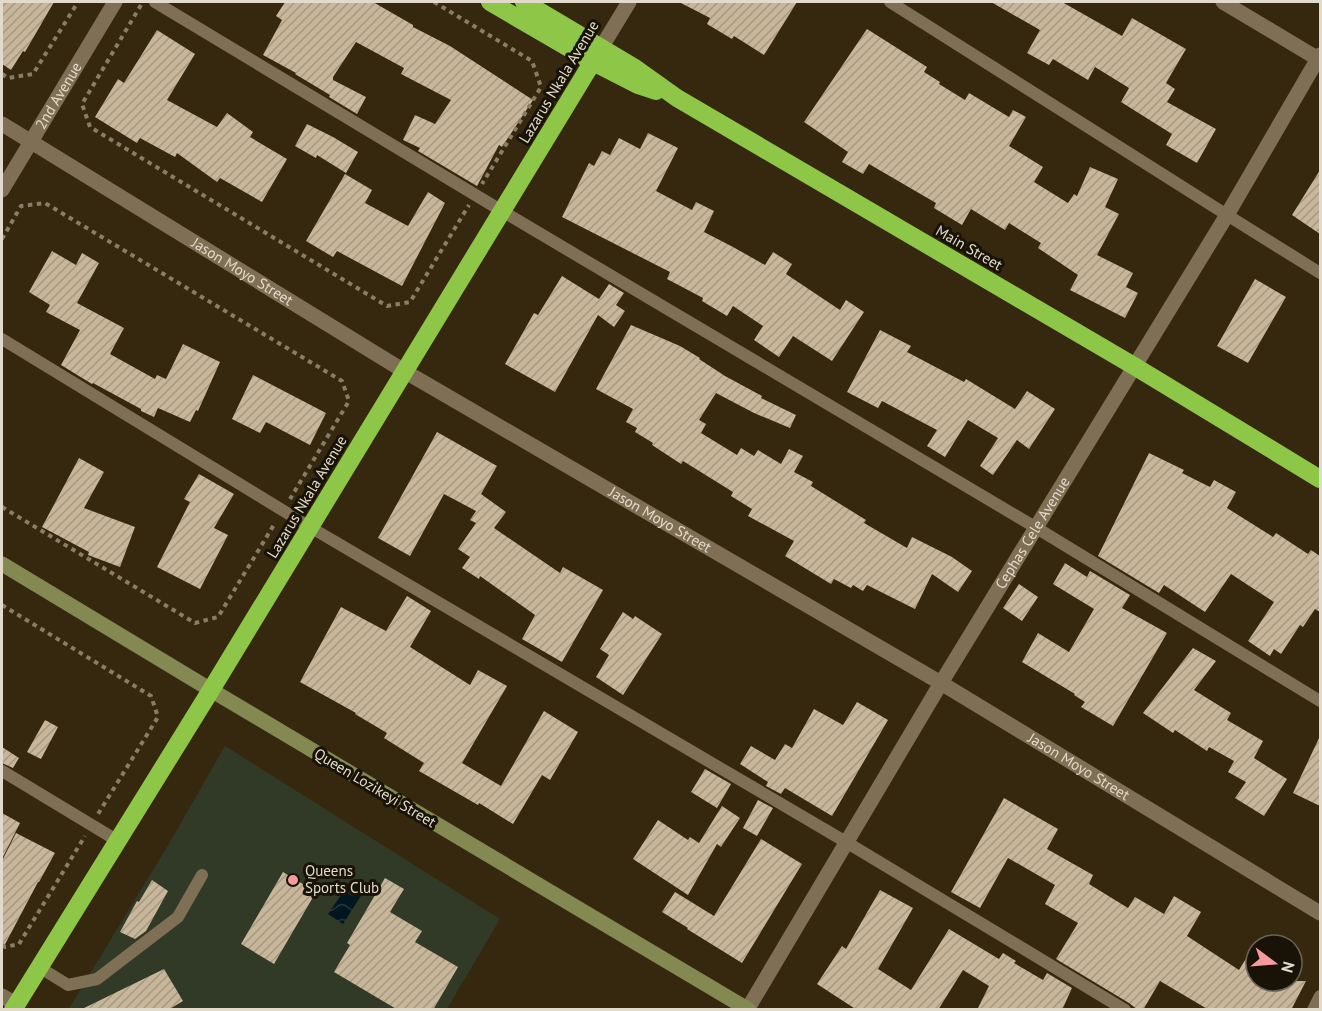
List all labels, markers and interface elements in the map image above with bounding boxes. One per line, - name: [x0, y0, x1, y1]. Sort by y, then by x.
- street label: Lazarus Nkala Avenue: [515, 17, 603, 146]
- street label: 2nd Avenue: [31, 58, 86, 132]
- street label: Main Street: [933, 221, 1006, 274]
- street label: Jason Moyo Street: [188, 232, 297, 310]
- street label: Lazarus Nkala Avenue: [263, 432, 351, 561]
- street label: Cephas Cele Avenue: [991, 473, 1074, 592]
- street label: Jason Moyo Street: [605, 482, 715, 557]
- street label: Jason Moyo Street: [1024, 728, 1133, 804]
- street label: Queen Lozikeyi Street: [311, 744, 440, 831]
- place label: Queens Sports Club: [305, 861, 379, 897]
- marker: Queens Sports Club: [286, 873, 300, 887]
- north arrow: [1244, 933, 1304, 993]
- text: N: [1277, 959, 1299, 975]

